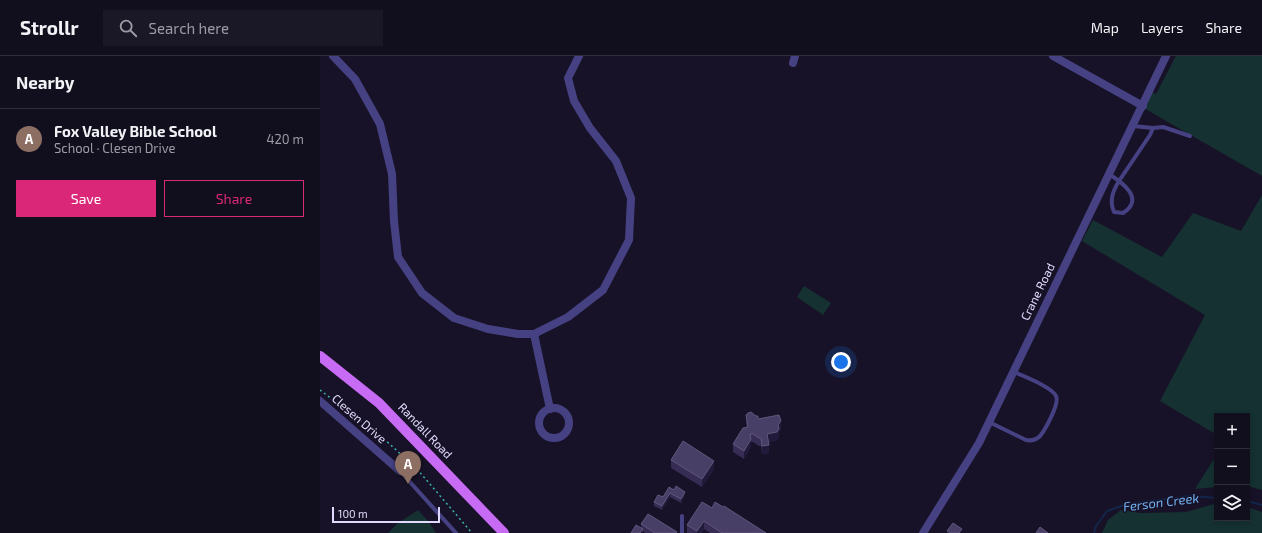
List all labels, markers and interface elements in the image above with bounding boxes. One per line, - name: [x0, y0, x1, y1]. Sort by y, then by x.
- search box: [103, 10, 383, 46]
- text: Strollr: [20, 16, 79, 39]
- icon: search: [117, 17, 139, 39]
- text: Search here: [149, 19, 229, 37]
- text: Map: [1091, 19, 1119, 36]
- text: Layers: [1141, 19, 1183, 36]
- text: Share: [1205, 19, 1242, 36]
- text: Nearby: [16, 72, 74, 92]
- text: Fox Valley Bible School: [54, 122, 217, 140]
- text: A: [25, 131, 33, 147]
- text: 420 m: [267, 131, 304, 147]
- text: School · Clesen Drive: [54, 140, 176, 156]
- button: Save: [16, 180, 156, 217]
- button: Share: [164, 180, 304, 217]
- street label: Crane Road: [1017, 261, 1057, 322]
- your location: [831, 352, 851, 372]
- street label: Clesen Drive: [330, 391, 390, 446]
- street label: Randall Road: [396, 400, 456, 461]
- map controls: [1214, 413, 1250, 521]
- button: +: [1214, 413, 1250, 449]
- button: −: [1214, 449, 1250, 485]
- pin: A: [395, 451, 421, 484]
- button: layers: [1214, 485, 1250, 521]
- water label: Ferson Creek: [1122, 489, 1200, 515]
- scale bar: [332, 505, 440, 524]
- text: 100 m: [338, 507, 368, 520]

